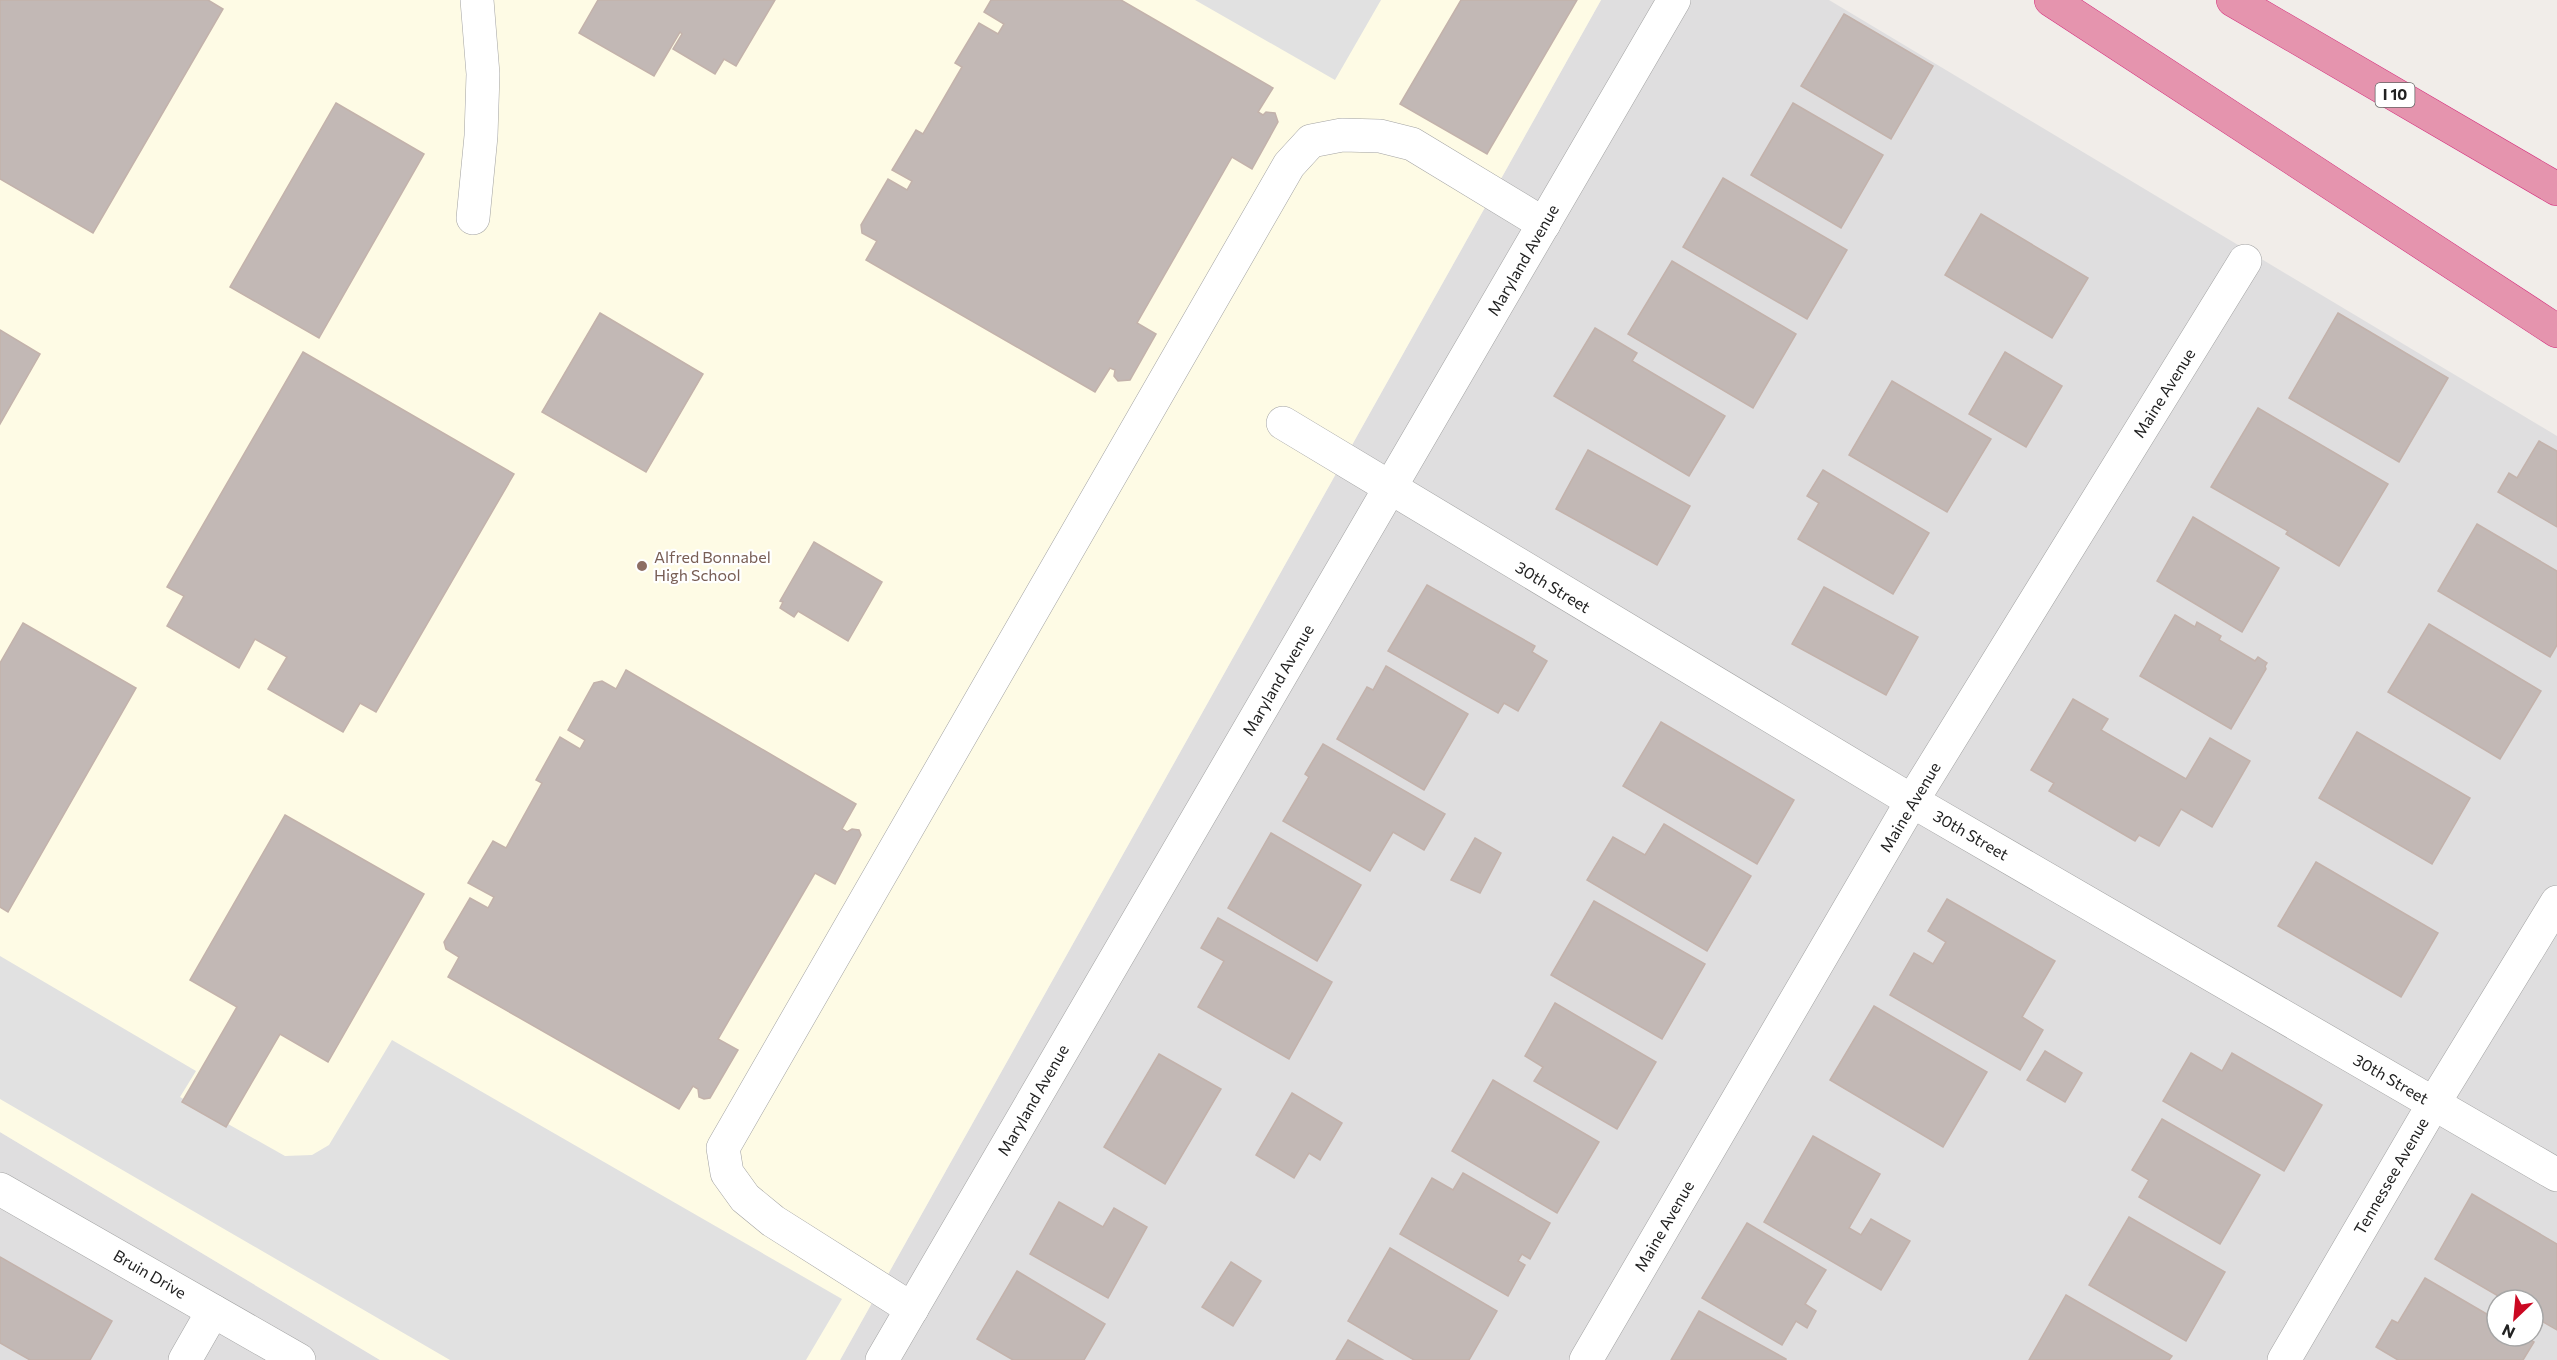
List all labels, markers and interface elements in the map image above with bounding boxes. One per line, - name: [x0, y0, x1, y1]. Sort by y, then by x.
- road number: I 10: [2376, 83, 2414, 107]
- street label: Maryland Avenue: [1483, 201, 1562, 319]
- street label: Maine Avenue: [2129, 345, 2199, 441]
- place label: Alfred Bonnabel High School: [654, 547, 771, 584]
- street label: 30th Street: [1513, 557, 1594, 616]
- marker: Alfred Bonnabel High School: [635, 559, 649, 573]
- street label: Maryland Avenue: [1238, 621, 1317, 739]
- street label: Maine Avenue: [1875, 758, 1944, 855]
- street label: 30th Street: [1930, 805, 2013, 864]
- street label: Maryland Avenue: [993, 1041, 1072, 1159]
- street label: 30th Street: [2350, 1049, 2433, 1108]
- street label: Tennessee Avenue: [2349, 1114, 2432, 1238]
- street label: Maine Avenue: [1630, 1177, 1697, 1275]
- street label: Bruin Drive: [111, 1245, 190, 1302]
- north arrow: [2485, 1288, 2545, 1348]
- text: N: [2499, 1321, 2518, 1343]

